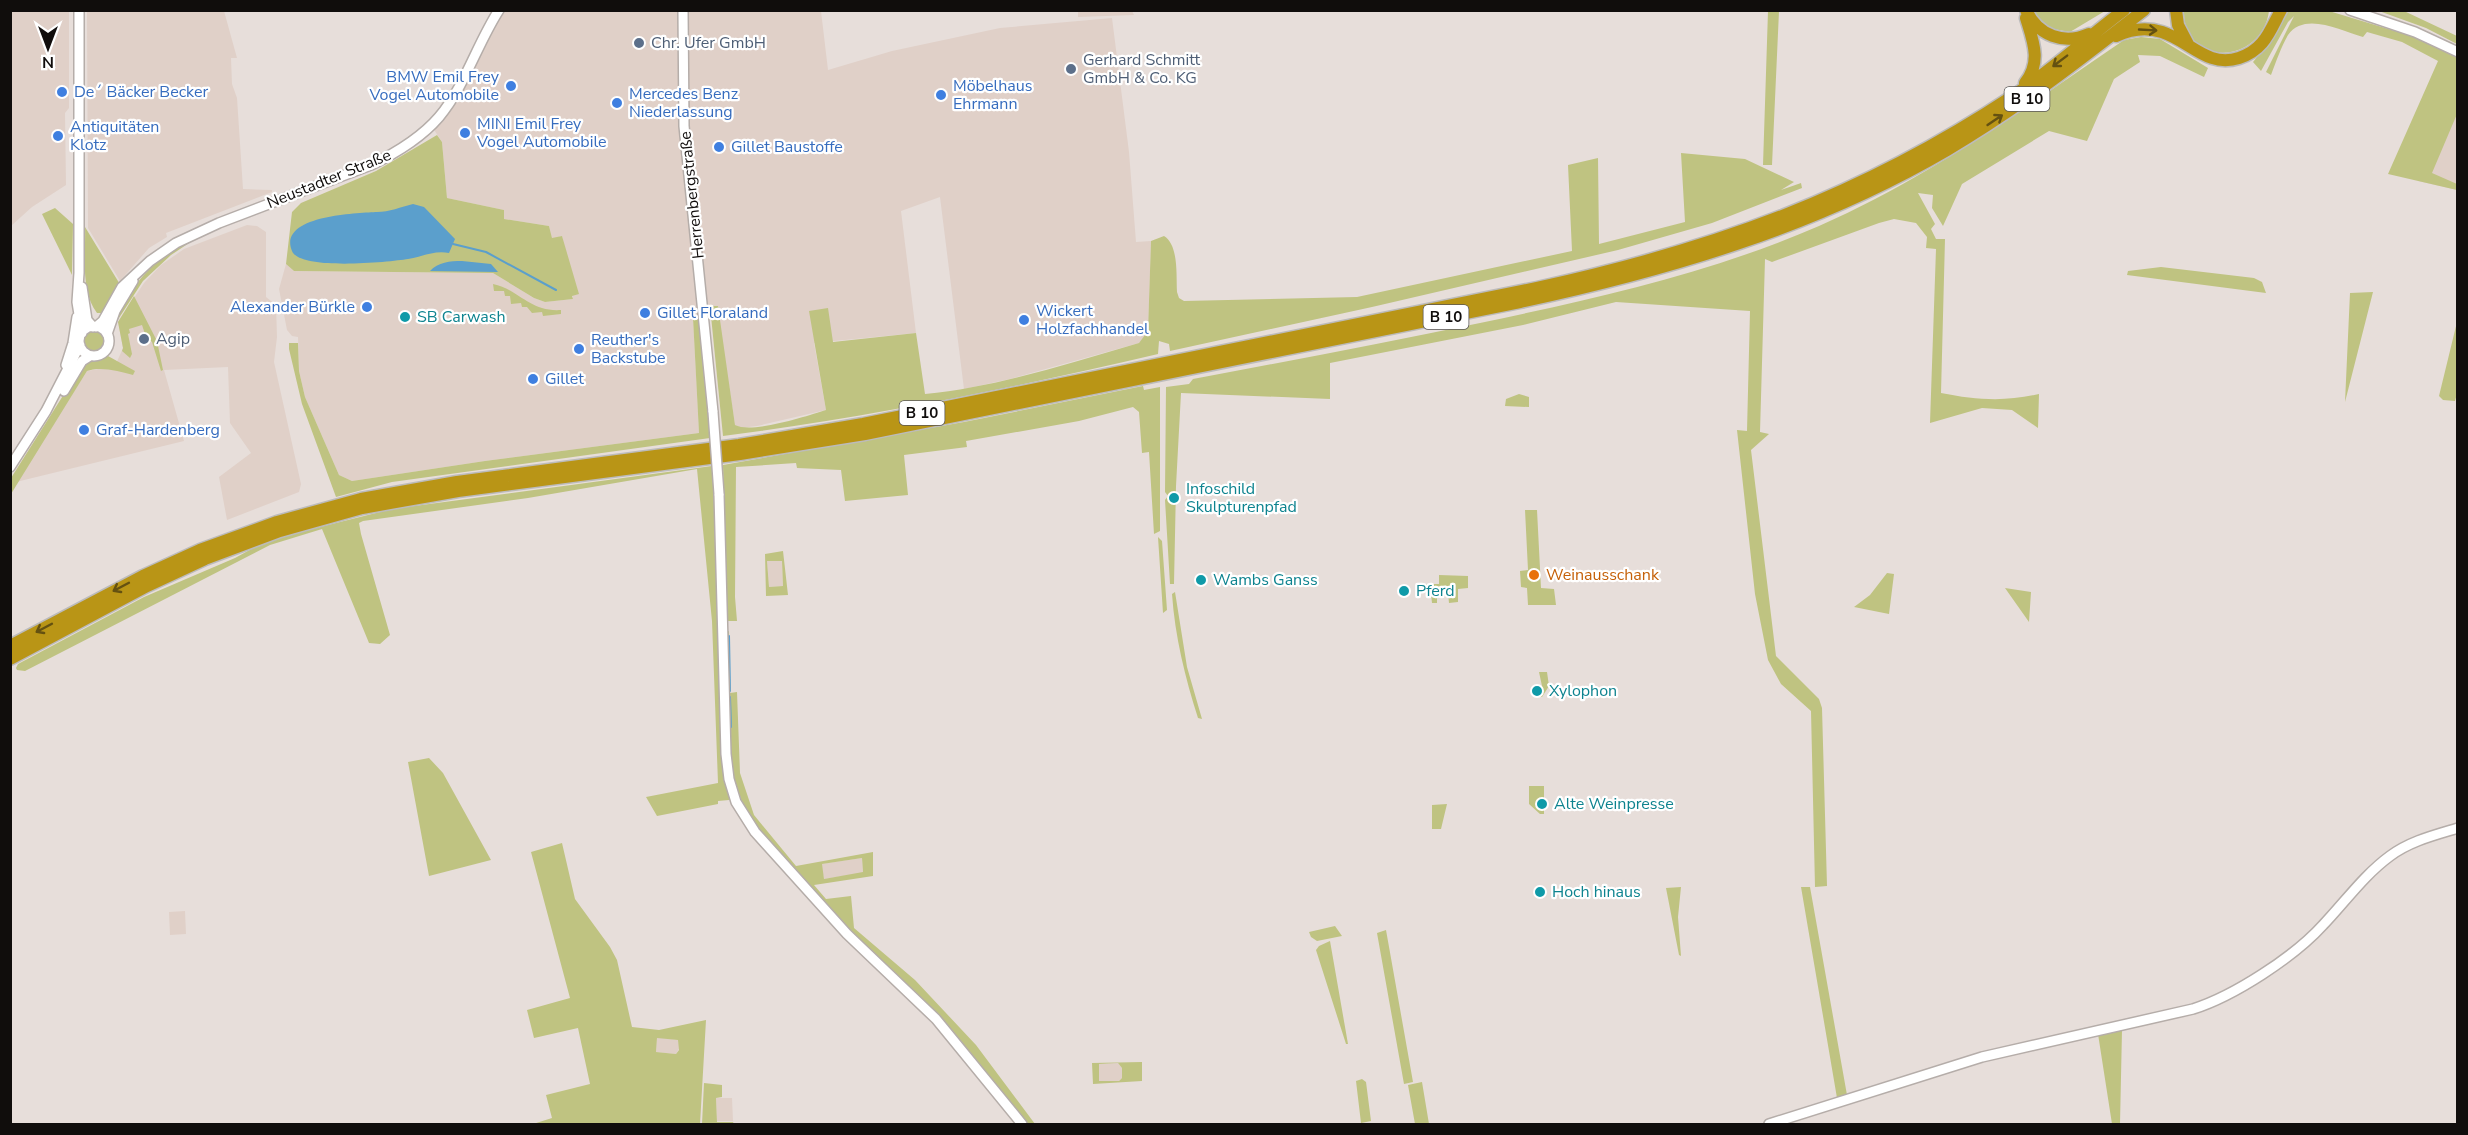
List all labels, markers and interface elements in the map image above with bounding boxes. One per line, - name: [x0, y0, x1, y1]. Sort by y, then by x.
- north arrow: [18, 18, 78, 78]
- one-way arrow: [2138, 25, 2158, 36]
- place label: Chr. Ufer GmbH: [651, 32, 766, 54]
- marker: Chr. Ufer GmbH: [632, 36, 646, 50]
- place label: Gerhard Schmitt GmbH & Co. KG: [1083, 49, 1201, 89]
- text: N: [42, 51, 54, 73]
- one-way arrow: [2052, 55, 2068, 68]
- marker: Gerhard Schmitt GmbH & Co. KG: [1064, 62, 1078, 76]
- place label: BMW Emil Frey Vogel Automobile: [368, 66, 500, 106]
- place label: Möbelhaus Ehrmann: [953, 75, 1032, 115]
- marker: BMW Emil Frey Vogel Automobile: [504, 79, 518, 93]
- place label: De´ Bäcker Becker: [74, 81, 208, 103]
- place label: Mercedes Benz Niederlassung: [629, 83, 738, 123]
- marker: De´ Bäcker Becker: [55, 85, 69, 99]
- road number: B 10: [2004, 87, 2050, 111]
- marker: Möbelhaus Ehrmann: [934, 88, 948, 102]
- marker: Mercedes Benz Niederlassung: [610, 96, 624, 110]
- place label: MINI Emil Frey Vogel Automobile: [476, 113, 607, 153]
- one-way arrow: [1986, 114, 2003, 126]
- place label: Antiquitäten Klotz: [70, 116, 159, 156]
- marker: MINI Emil Frey Vogel Automobile: [458, 126, 472, 140]
- marker: Antiquitäten Klotz: [51, 129, 65, 143]
- street label: Herrenbergstraße: [674, 130, 710, 260]
- place label: Gillet Baustoffe: [731, 136, 843, 158]
- marker: Gillet Baustoffe: [712, 140, 726, 154]
- street label: Neustadter Straße: [264, 144, 394, 214]
- place label: Alexander Bürkle: [230, 296, 355, 318]
- marker: Alexander Bürkle: [360, 300, 374, 314]
- place label: Wickert Holzfachhandel: [1036, 300, 1149, 340]
- place label: Gillet Floraland: [657, 302, 768, 324]
- road number: B 10: [1424, 305, 1468, 329]
- place label: SB Carwash: [417, 306, 506, 328]
- marker: Gillet Floraland: [638, 306, 652, 320]
- marker: SB Carwash: [398, 310, 412, 324]
- marker: Wickert Holzfachhandel: [1017, 313, 1031, 327]
- place label: Agip: [156, 328, 190, 350]
- place label: Reuther's Backstube: [591, 329, 666, 369]
- marker: Agip: [137, 332, 151, 346]
- marker: Reuther's Backstube: [572, 342, 586, 356]
- place label: Gillet: [545, 368, 584, 390]
- marker: Gillet: [526, 372, 540, 386]
- road number: B 10: [900, 401, 944, 425]
- place label: Graf-Hardenberg: [96, 419, 220, 441]
- marker: Graf-Hardenberg: [77, 423, 91, 437]
- place label: Infoschild Skulpturenpfad: [1186, 478, 1297, 518]
- marker: Infoschild Skulpturenpfad: [1167, 491, 1181, 505]
- place label: Weinausschank: [1546, 564, 1660, 586]
- marker: Weinausschank: [1527, 568, 1541, 582]
- place label: Wambs Ganss: [1213, 569, 1318, 591]
- marker: Wambs Ganss: [1194, 573, 1208, 587]
- place label: Pferd: [1416, 580, 1455, 602]
- one-way arrow: [113, 582, 131, 593]
- marker: Pferd: [1397, 584, 1411, 598]
- one-way arrow: [35, 623, 53, 635]
- place label: Xylophon: [1549, 680, 1617, 702]
- marker: Xylophon: [1530, 684, 1544, 698]
- place label: Alte Weinpresse: [1554, 793, 1674, 815]
- marker: Alte Weinpresse: [1535, 797, 1549, 811]
- place label: Hoch hinaus: [1552, 881, 1641, 903]
- marker: Hoch hinaus: [1533, 885, 1547, 899]

